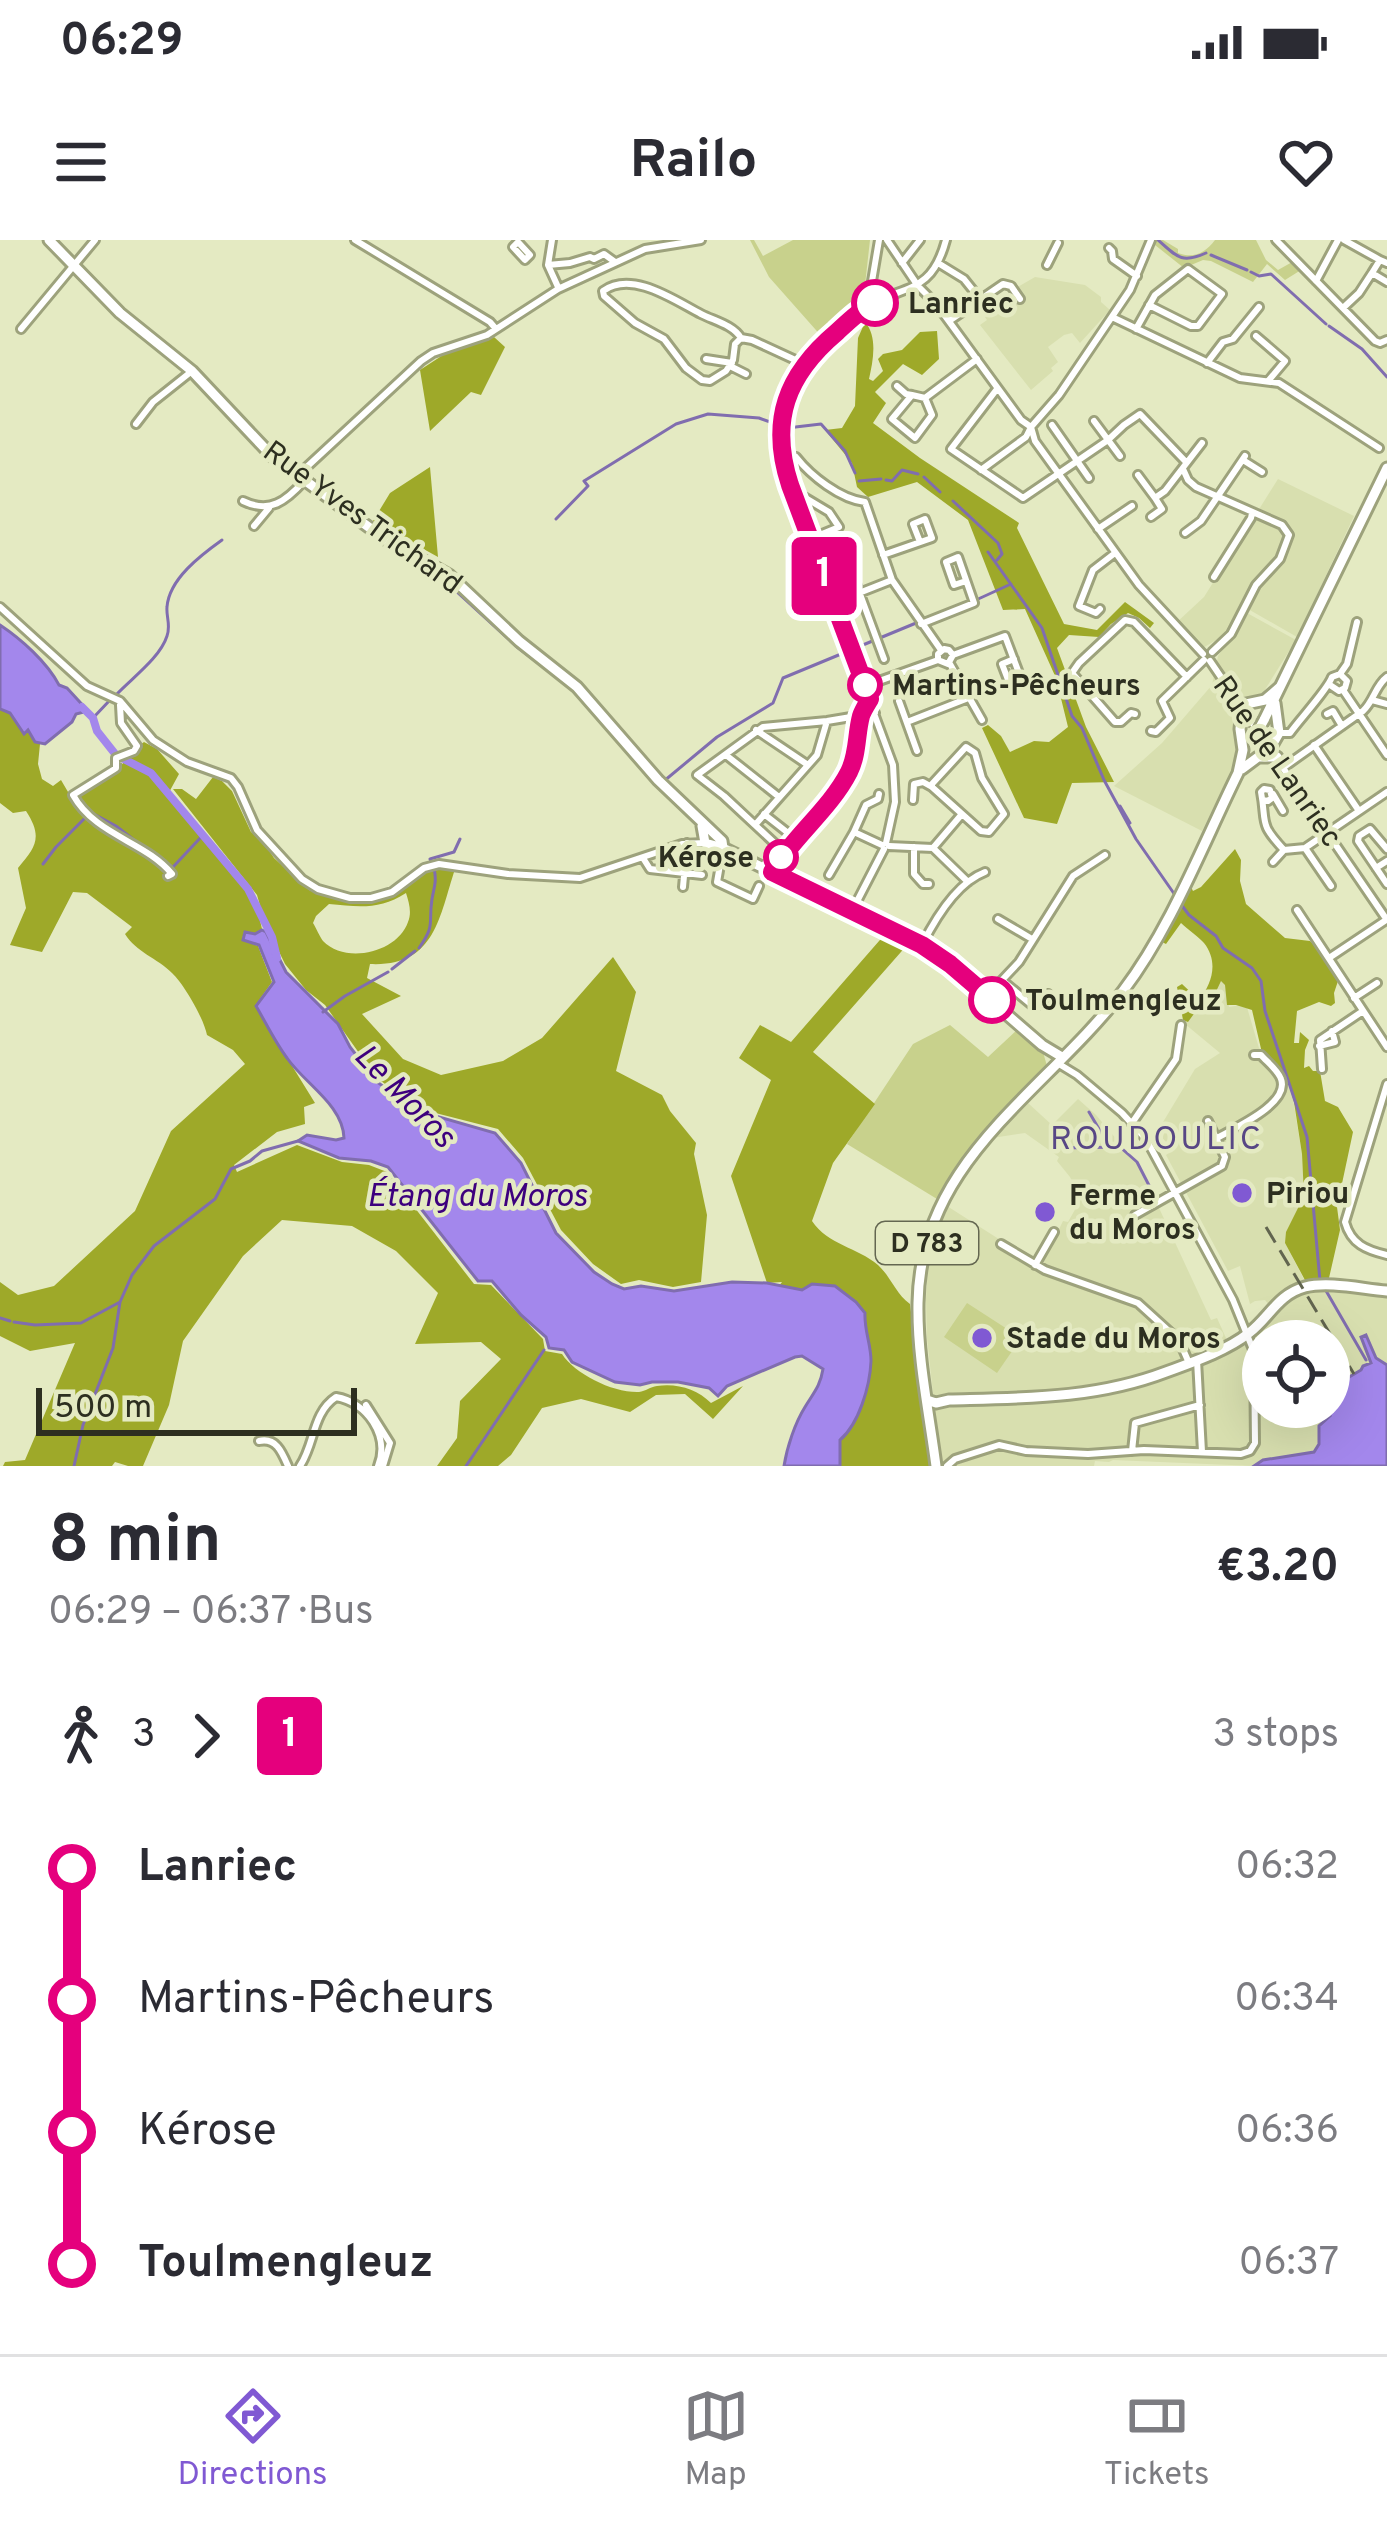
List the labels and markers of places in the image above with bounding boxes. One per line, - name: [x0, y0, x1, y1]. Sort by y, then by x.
- marker: Lanriec: [853, 281, 897, 325]
- place label: Lanriec: [908, 287, 1014, 324]
- marker: Martins-Pêcheurs: [849, 669, 881, 701]
- place label: Martins-Pêcheurs: [892, 669, 1141, 706]
- place label: Kérose: [658, 841, 754, 878]
- marker: Kérose: [765, 841, 797, 873]
- marker: Toulmengleuz: [970, 978, 1014, 1022]
- place label: Toulmengleuz: [1025, 984, 1222, 1021]
- place label: Piriou: [1266, 1177, 1349, 1214]
- place label: Ferme du Moros: [1069, 1179, 1196, 1250]
- marker: Piriou: [1229, 1180, 1255, 1206]
- marker: Ferme du Moros: [1032, 1199, 1058, 1225]
- place label: Stade du Moros: [1006, 1322, 1221, 1359]
- marker: Stade du Moros: [969, 1325, 995, 1351]

